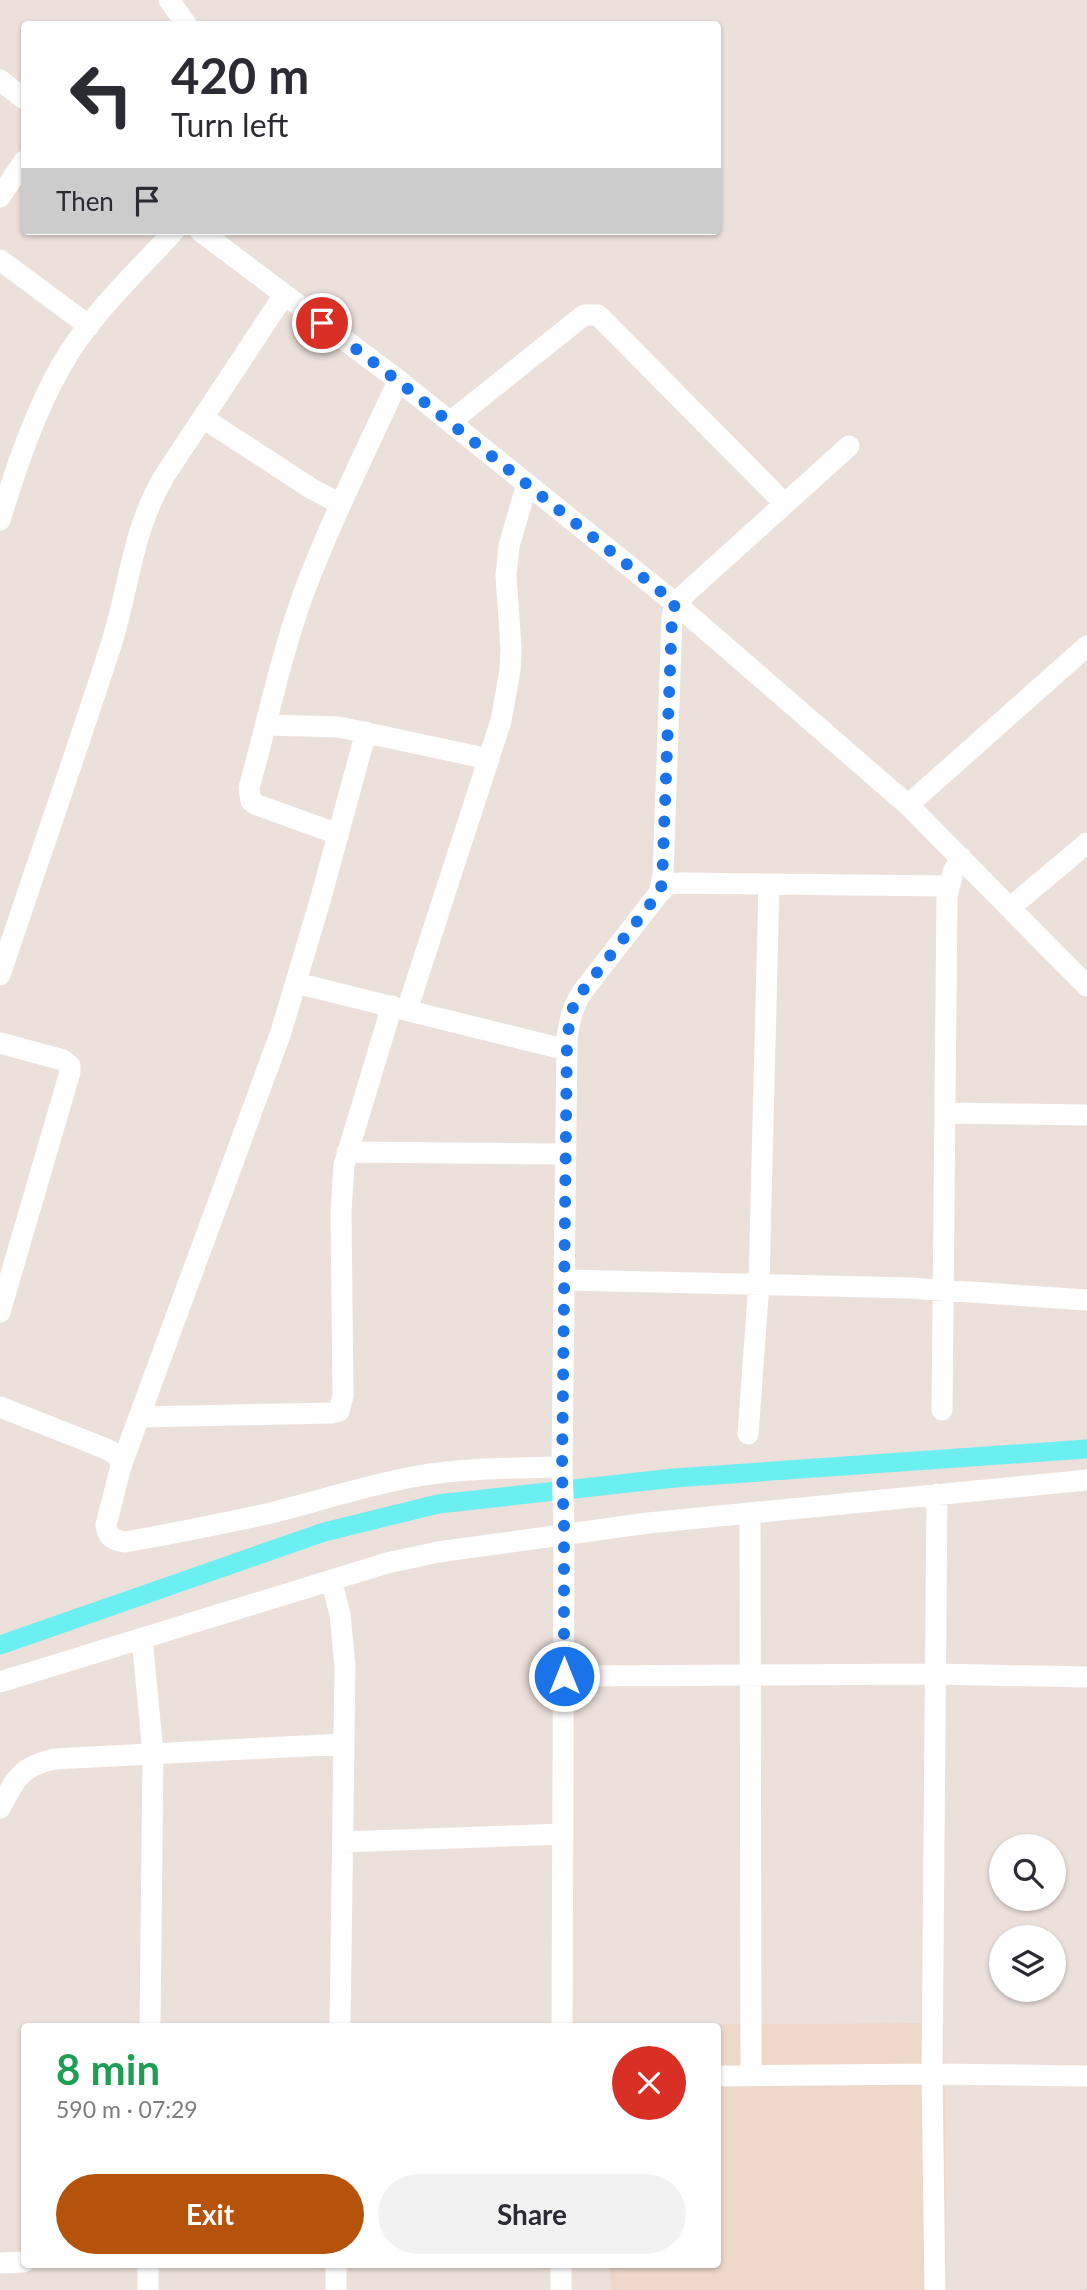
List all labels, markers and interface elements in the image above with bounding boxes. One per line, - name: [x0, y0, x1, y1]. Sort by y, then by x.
- text: 420 m: [171, 46, 309, 104]
- icon: left: [56, 49, 147, 140]
- text: Turn left: [171, 105, 288, 144]
- icon: arrive: [128, 182, 166, 220]
- text: Then: [56, 185, 114, 217]
- pin: [292, 293, 352, 353]
- icon: arrive: [303, 304, 341, 342]
- position arrow: [527, 1639, 601, 1713]
- map controls: [989, 1834, 1066, 2002]
- button: search: [989, 1834, 1066, 1911]
- button: layers: [989, 1925, 1066, 2002]
- text: 8 min: [56, 2044, 160, 2094]
- button: close: [612, 2046, 686, 2120]
- text: 590 m · 07:29: [56, 2095, 198, 2123]
- button: Exit: [56, 2174, 364, 2254]
- button: Share: [378, 2174, 686, 2254]

